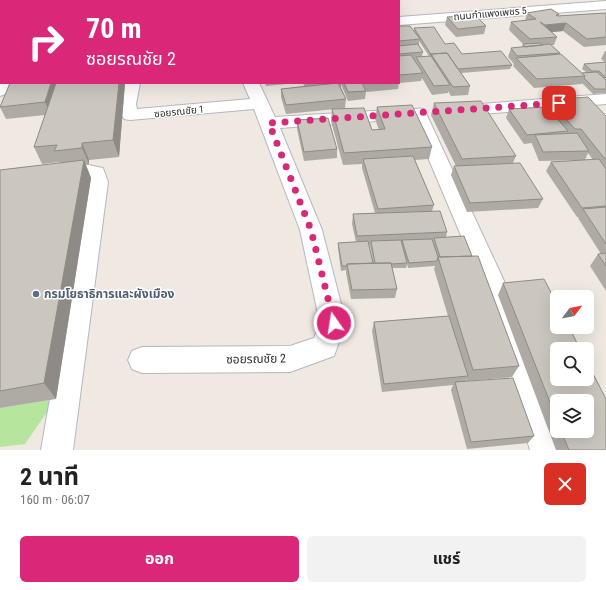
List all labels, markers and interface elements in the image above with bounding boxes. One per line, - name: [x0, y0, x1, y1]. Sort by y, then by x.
- street label: ถนนกำแพงเพชร 5: [453, 5, 527, 22]
- text: 70 m: [86, 12, 142, 45]
- icon: right: [20, 16, 72, 68]
- text: ซอยรณชัย 2: [86, 48, 176, 69]
- pin: [542, 86, 576, 120]
- icon: arrive: [548, 92, 570, 114]
- street label: ซอยรณชัย 1: [154, 103, 204, 120]
- place label: กรมโยธาธิการและผังเมือง: [44, 287, 175, 301]
- marker: กรมโยธาธิการและผังเมือง: [31, 289, 41, 299]
- north arrow: [550, 290, 594, 334]
- map controls: [550, 290, 594, 438]
- position arrow: [313, 302, 355, 344]
- button: search: [550, 342, 594, 386]
- street label: ซอยรณชัย 2: [226, 351, 286, 367]
- button: layers: [550, 394, 594, 438]
- text: 2 นาที: [20, 463, 79, 491]
- button: close: [544, 463, 586, 505]
- text: 160 m · 06:07: [20, 492, 90, 507]
- button: ออก: [20, 536, 299, 582]
- button: แชร์: [307, 536, 586, 582]

